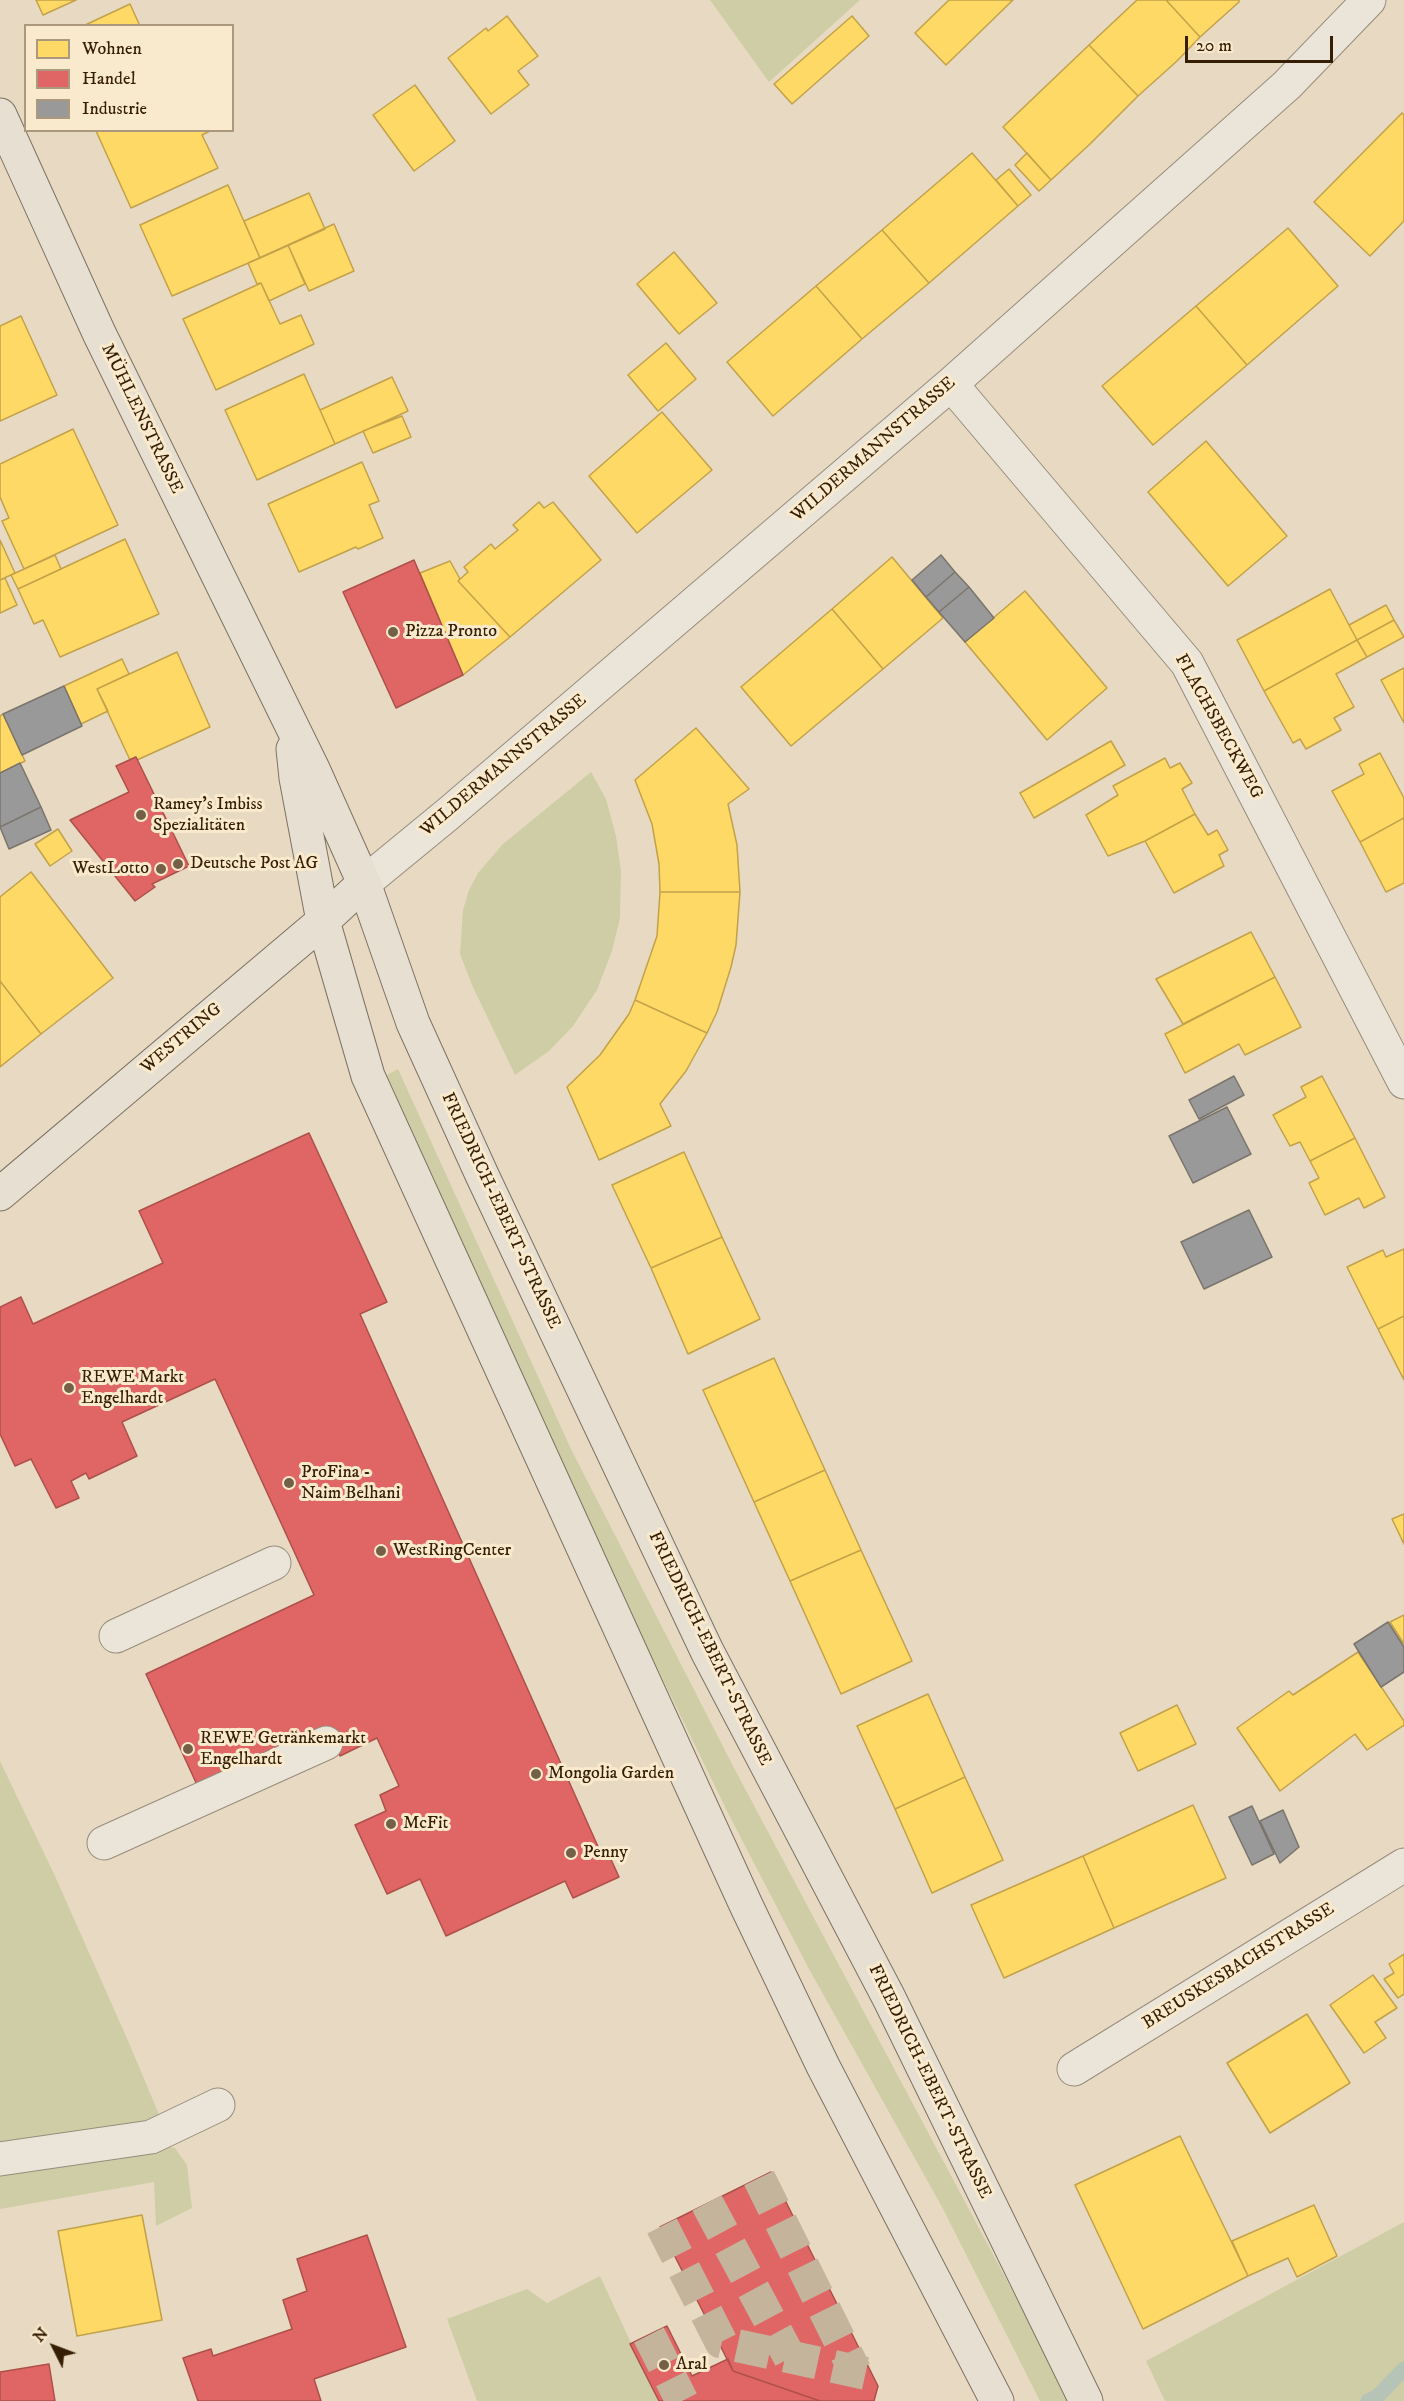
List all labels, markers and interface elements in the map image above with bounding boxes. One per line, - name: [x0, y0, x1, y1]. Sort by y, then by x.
- legend: [24, 24, 234, 132]
- scale bar: [1188, 24, 1336, 62]
- text: 20 m: [1196, 35, 1232, 57]
- text: Wohnen: [82, 38, 142, 60]
- text: Handel: [82, 68, 136, 90]
- text: Industrie: [82, 98, 147, 120]
- street label: MÜHLENSTRASSE: [95, 341, 187, 497]
- street label: WILDERMANNSTRASSE: [788, 373, 960, 527]
- place label: Pizza Pronto: [405, 621, 497, 643]
- marker: Pizza Pronto: [386, 625, 400, 639]
- street label: FLACHSBECKWEG: [1169, 651, 1267, 803]
- street label: WILDERMANNSTRASSE: [417, 690, 591, 842]
- place label: Ramey's Imbiss Spezialitäten: [153, 794, 263, 836]
- marker: Ramey's Imbiss Spezialitäten: [134, 808, 148, 822]
- place label: Deutsche Post AG: [190, 853, 318, 875]
- marker: Deutsche Post AG: [171, 857, 185, 871]
- place label: WestLotto: [72, 858, 149, 880]
- marker: WestLotto: [154, 862, 168, 876]
- street label: WESTRING: [137, 999, 227, 1079]
- street label: FRIEDRICH-EBERT-STRASSE: [436, 1090, 564, 1332]
- place label: REWE Markt Engelhardt: [81, 1367, 184, 1410]
- marker: REWE Markt Engelhardt: [62, 1381, 76, 1395]
- place label: ProFina - Naim Belhani: [301, 1462, 400, 1504]
- marker: ProFina - Naim Belhani: [282, 1476, 296, 1490]
- street label: FRIEDRICH-EBERT-STRASSE: [643, 1528, 775, 1770]
- place label: WestRingCenter: [393, 1540, 511, 1562]
- marker: WestRingCenter: [374, 1544, 388, 1558]
- place label: REWE Getränkemarkt Engelhardt: [200, 1728, 366, 1770]
- marker: REWE Getränkemarkt Engelhardt: [181, 1742, 195, 1756]
- place label: Mongolia Garden: [548, 1763, 674, 1785]
- marker: Mongolia Garden: [529, 1767, 543, 1781]
- place label: McFit: [403, 1813, 448, 1835]
- marker: McFit: [384, 1817, 398, 1831]
- place label: Penny: [583, 1842, 628, 1864]
- marker: Penny: [564, 1846, 578, 1860]
- street label: BREUSKESBACHSTRASSE: [1139, 1899, 1339, 2035]
- street label: FRIEDRICH-EBERT-STRASSE: [863, 1961, 995, 2203]
- north arrow: [24, 2317, 84, 2377]
- text: N: [29, 2323, 52, 2347]
- place label: Aral: [676, 2354, 707, 2376]
- marker: Aral: [657, 2358, 671, 2372]

